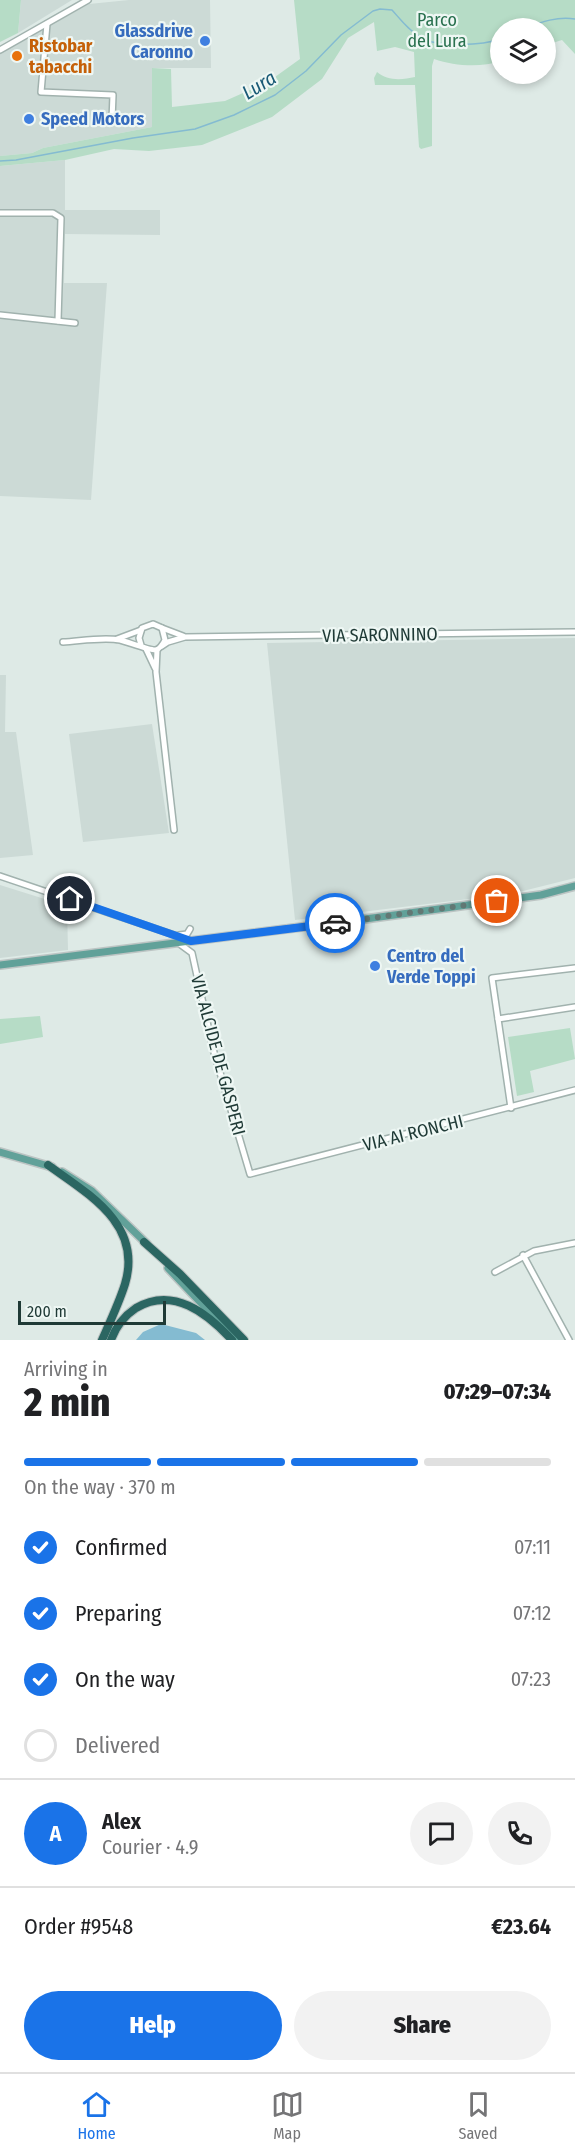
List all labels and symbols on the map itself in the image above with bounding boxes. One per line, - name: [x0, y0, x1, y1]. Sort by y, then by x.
- park label: Parco del Lura: [407, 9, 467, 52]
- place label: Glassdrive Caronno: [115, 20, 193, 63]
- marker: Glassdrive Caronno: [198, 34, 212, 48]
- place label: Ristobar tabacchi: [29, 35, 93, 78]
- marker: Ristobar tabacchi: [10, 49, 24, 63]
- water label: Lura: [238, 65, 280, 105]
- place label: Speed Motors: [41, 108, 145, 130]
- marker: Speed Motors: [22, 112, 36, 126]
- street label: VIA SARONNINO: [322, 623, 438, 647]
- pin: [44, 873, 95, 924]
- pin: [471, 875, 522, 926]
- courier: [305, 893, 365, 953]
- place label: Centro del Verde Toppi: [386, 945, 476, 988]
- marker: Centro del Verde Toppi: [368, 959, 382, 973]
- street label: VIA ALCIDE DE GASPERI: [186, 972, 250, 1138]
- street label: VIA AI RONCHI: [361, 1110, 465, 1156]
- scale bar: [18, 1298, 166, 1326]

